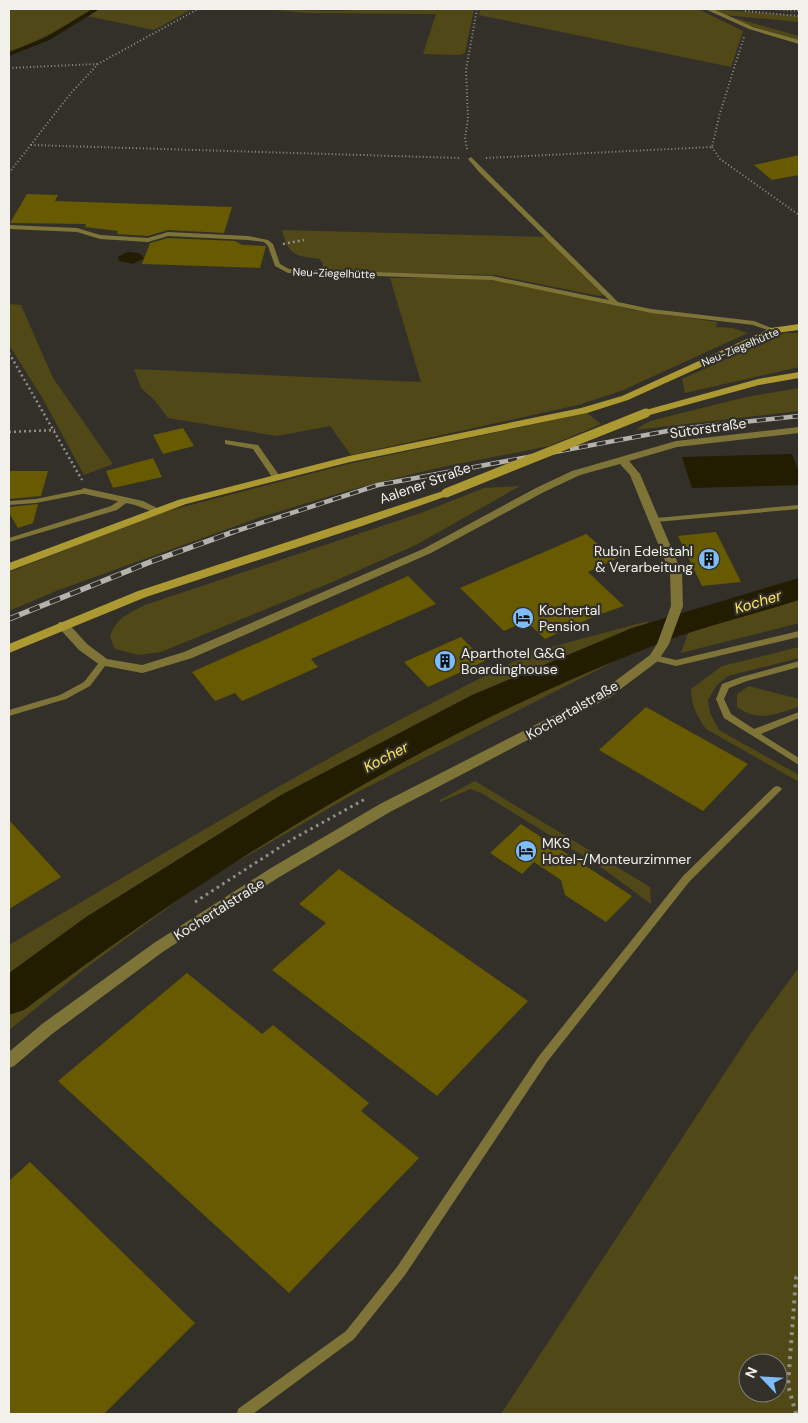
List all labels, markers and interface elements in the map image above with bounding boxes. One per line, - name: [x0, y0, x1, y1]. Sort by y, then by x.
- street label: Neu-Ziegelhütte: [292, 265, 376, 281]
- street label: Neu-Ziegelhütte: [699, 324, 781, 370]
- street label: Sutorstraße: [669, 414, 747, 442]
- street label: Aalener Straße: [377, 458, 473, 508]
- place label: Rubin Edelstahl & Verarbeitung: [594, 542, 693, 576]
- building icon: Rubin Edelstahl & Verarbeitung: [697, 547, 721, 571]
- water label: Kocher: [732, 585, 784, 619]
- place label: Kochertal Pension: [539, 601, 600, 635]
- hotel icon: Kochertal Pension: [511, 606, 535, 630]
- place label: Aparthotel G&G Boardinghouse: [461, 644, 565, 678]
- building icon: Aparthotel G&G Boardinghouse: [433, 649, 457, 673]
- street label: Kochertalstraße: [523, 676, 621, 744]
- water label: Kocher: [360, 737, 412, 777]
- place label: MKS Hotel-/Monteurzimmer: [542, 834, 692, 868]
- hotel icon: MKS Hotel-/Monteurzimmer: [514, 839, 538, 863]
- street label: Kochertalstraße: [170, 874, 268, 944]
- north arrow: [738, 1353, 788, 1403]
- text: N: [741, 1364, 762, 1381]

